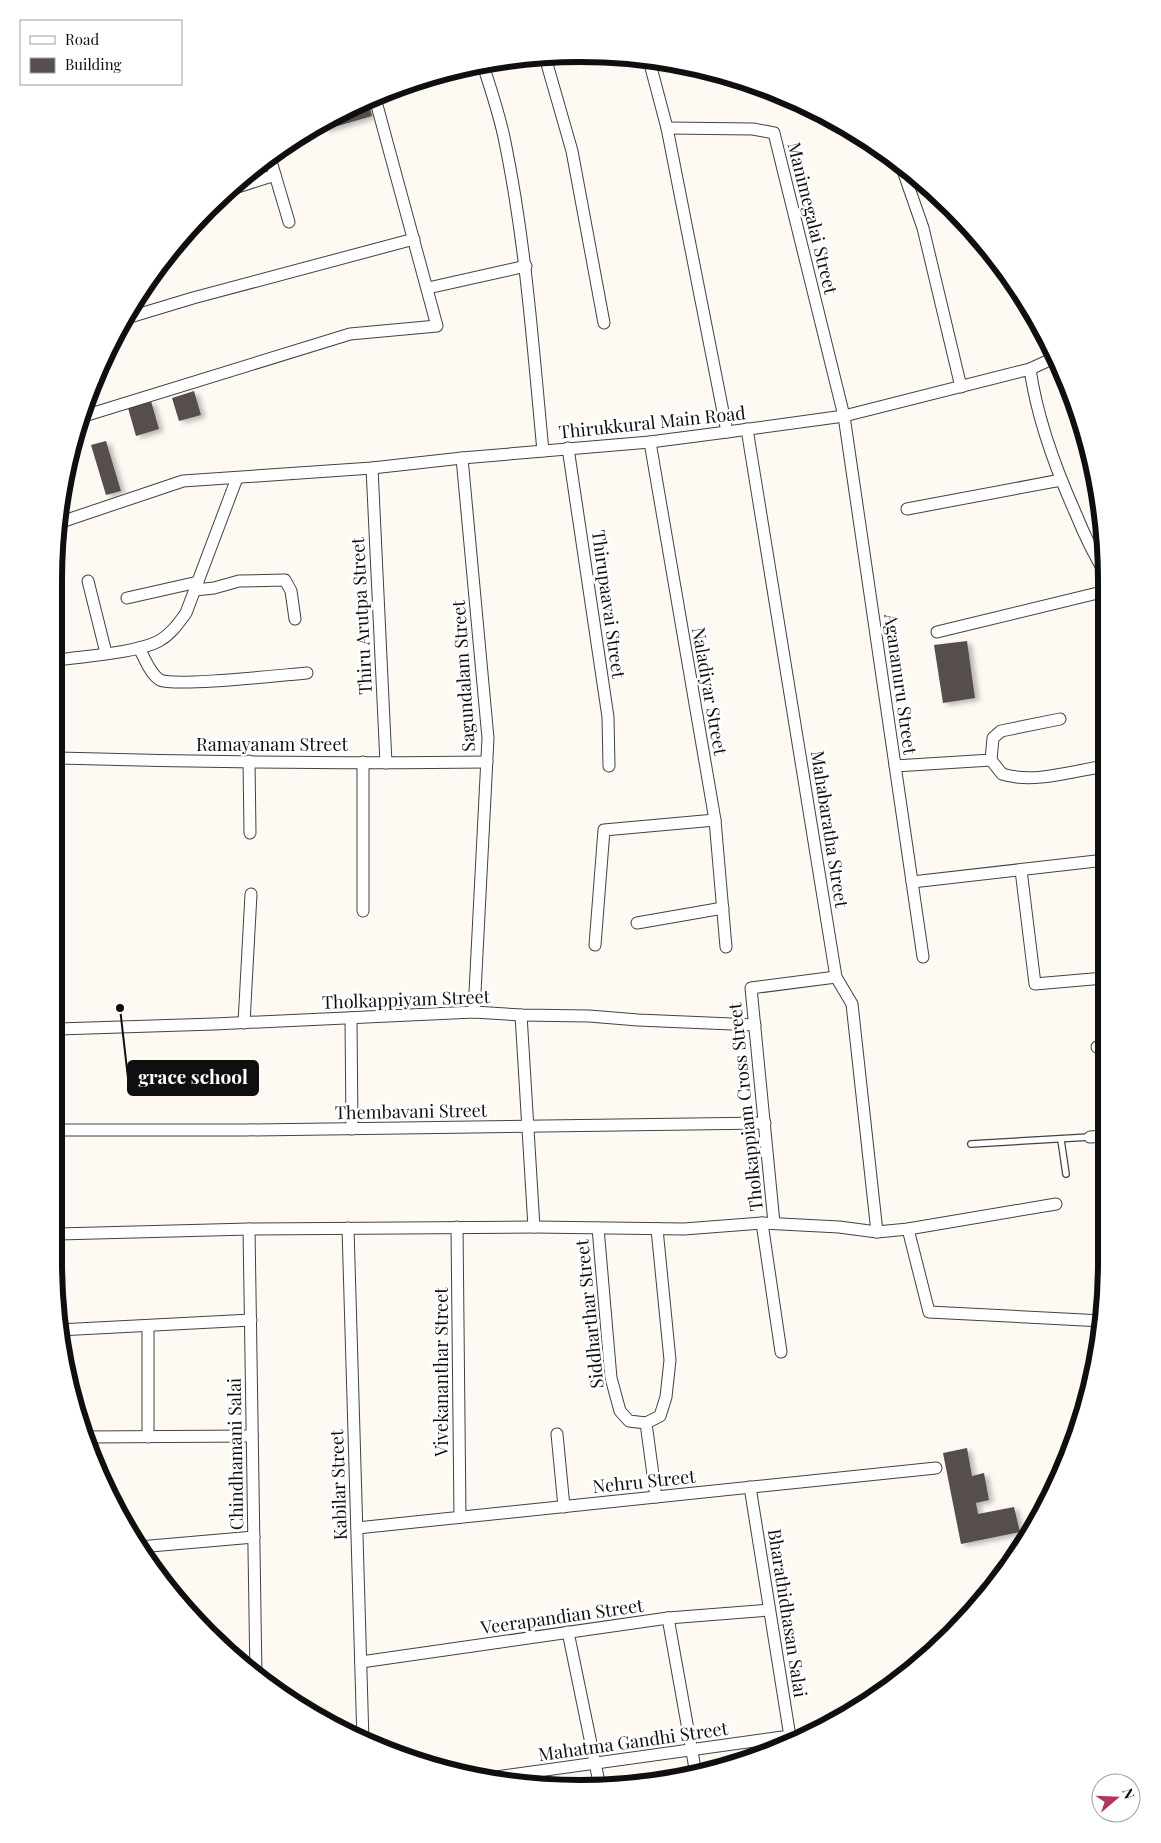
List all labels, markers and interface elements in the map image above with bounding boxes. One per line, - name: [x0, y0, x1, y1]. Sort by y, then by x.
- legend: [20, 20, 182, 85]
- text: Road: [65, 29, 99, 49]
- text: Building: [65, 54, 122, 74]
- street label: Manimegalai Street: [782, 139, 844, 297]
- street label: Thirukkural Main Road: [557, 400, 747, 444]
- street label: Thirupaavai Street: [587, 528, 631, 680]
- street label: Thiru Arutpa Street: [345, 536, 377, 695]
- street label: Sagundalam Street: [446, 599, 480, 753]
- street label: Agananuru Street: [879, 611, 923, 757]
- street label: Naladiyar Street: [687, 625, 733, 757]
- street label: Ramayanam Street: [196, 732, 349, 756]
- street label: Mahabaratha Street: [806, 749, 854, 910]
- street label: Tholkappiyam Street: [322, 984, 491, 1014]
- street label: Tholkappiam Cross Street: [722, 1001, 768, 1212]
- callout: grace school: [128, 1061, 258, 1095]
- text: grace school: [138, 1063, 248, 1089]
- street label: Thembavani Street: [335, 1098, 488, 1124]
- street label: Siddharthar Street: [569, 1238, 609, 1390]
- street label: Vivekananthar Street: [429, 1287, 453, 1458]
- street label: Chindhamani Salai: [222, 1378, 248, 1530]
- street label: Kabilar Street: [324, 1429, 352, 1541]
- street label: Nehru Street: [591, 1464, 697, 1498]
- street label: Bharathidhasan Salai: [763, 1527, 813, 1699]
- street label: Veerapandian Street: [478, 1593, 645, 1639]
- street label: Mahatma Gandhi Street: [537, 1716, 730, 1766]
- north arrow: [1091, 1773, 1141, 1823]
- text: N: [1118, 1786, 1139, 1801]

